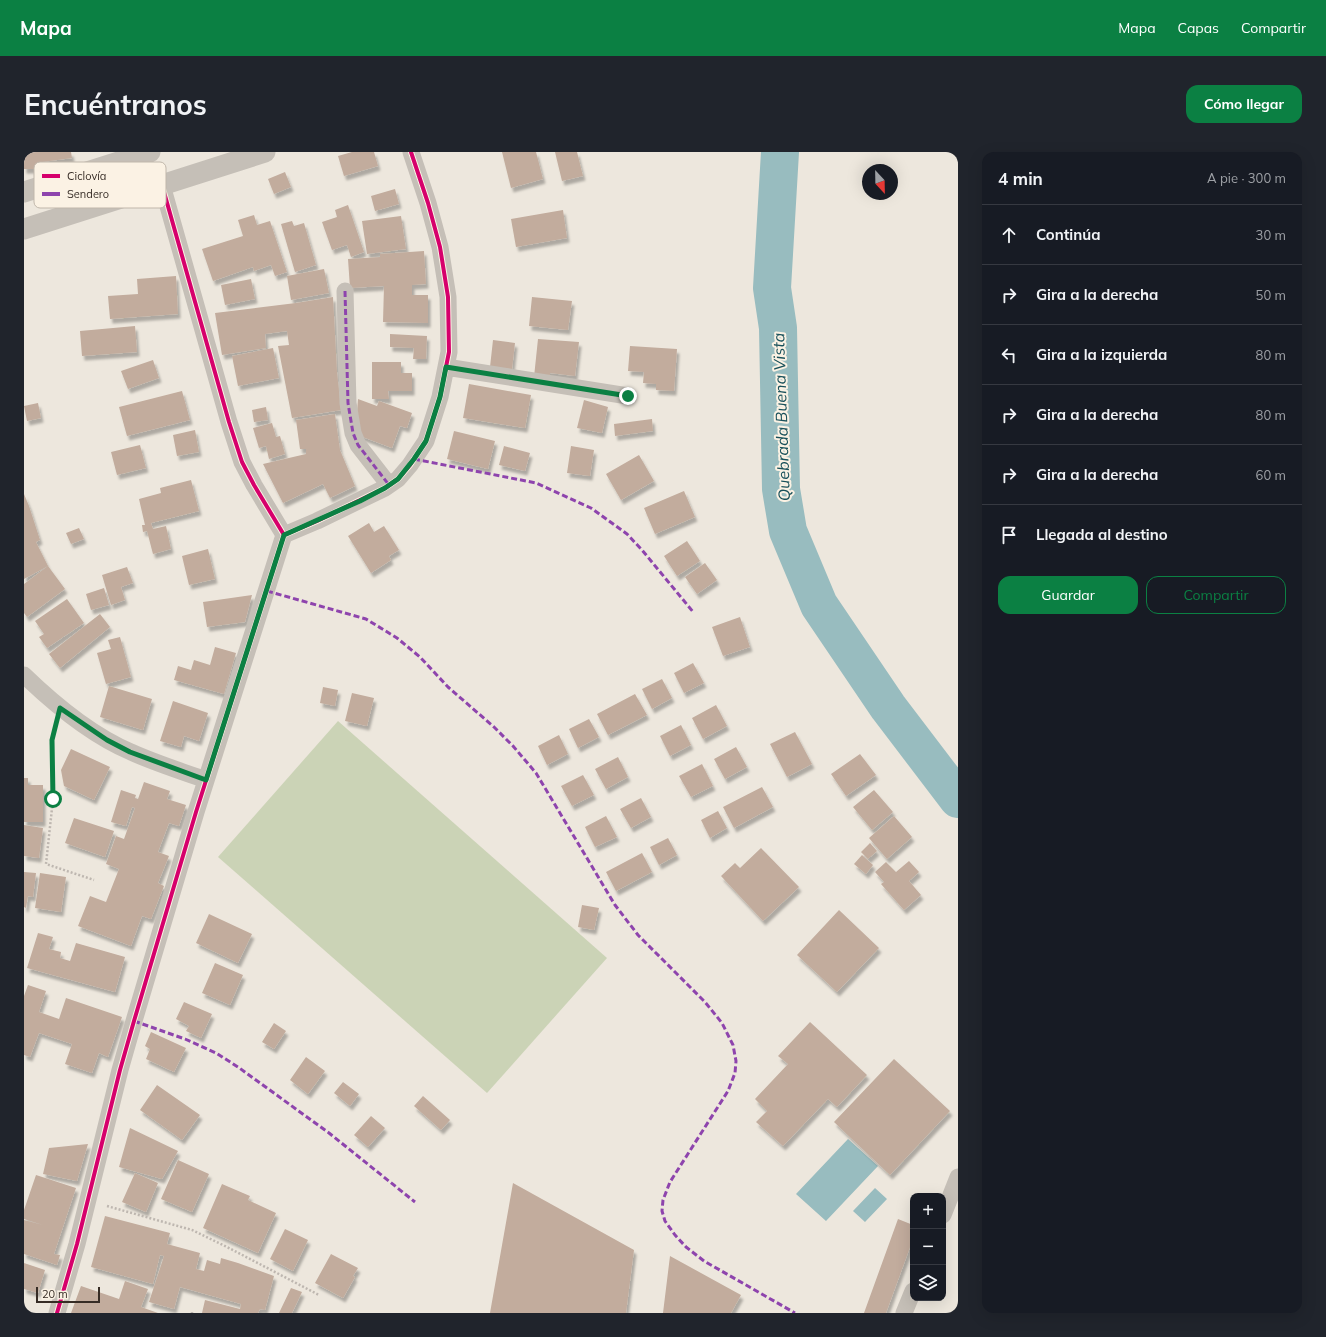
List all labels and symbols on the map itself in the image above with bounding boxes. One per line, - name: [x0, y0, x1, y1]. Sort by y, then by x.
- legend: [34, 162, 166, 208]
- north arrow: [862, 164, 898, 200]
- text: Ciclovía: [67, 169, 106, 183]
- text: Sendero: [67, 187, 109, 201]
- water label: Quebrada Buena Vista: [768, 332, 794, 502]
- route end: [619, 387, 637, 405]
- route start: [44, 790, 62, 808]
- scale bar: [36, 1285, 100, 1304]

